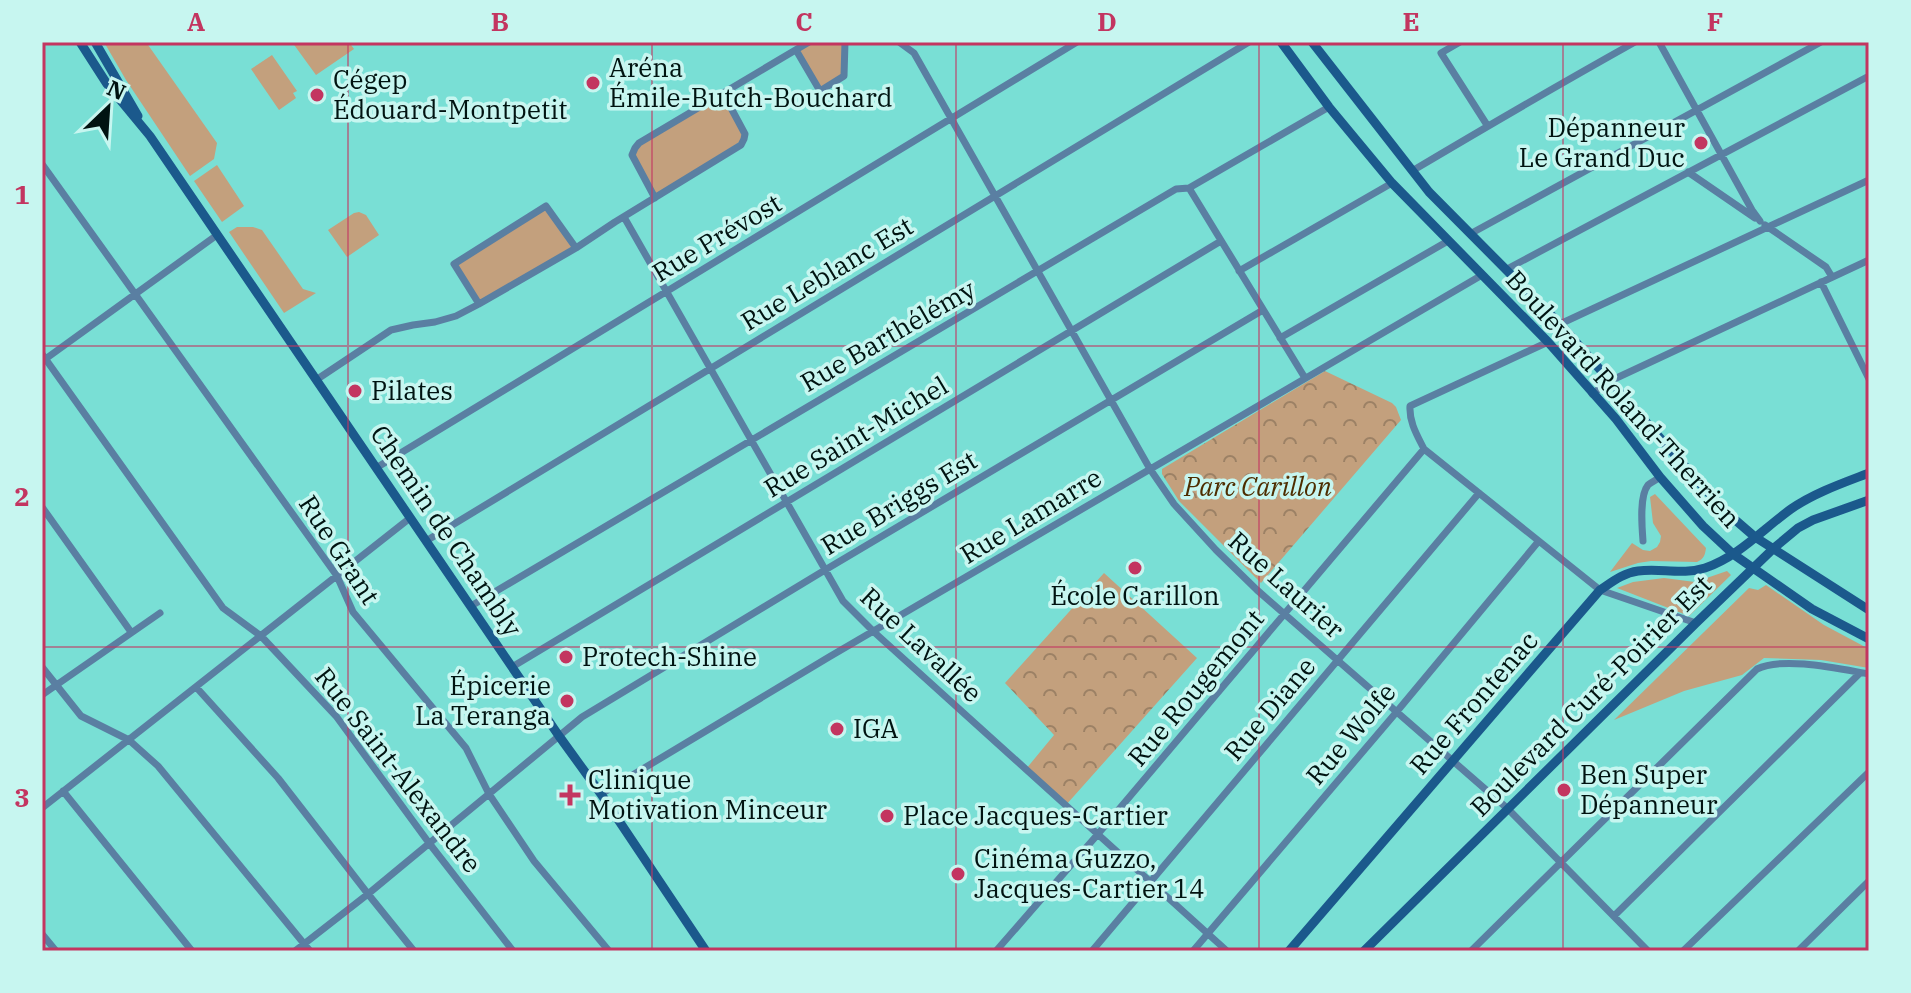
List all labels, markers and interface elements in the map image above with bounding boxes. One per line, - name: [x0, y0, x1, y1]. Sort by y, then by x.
- text: A: [187, 4, 205, 38]
- text: B: [491, 4, 509, 38]
- text: C: [795, 4, 813, 38]
- text: D: [1097, 4, 1117, 38]
- text: E: [1402, 4, 1420, 38]
- text: F: [1707, 4, 1723, 38]
- place label: Aréna Émile-Butch-Bouchard: [609, 50, 892, 114]
- place label: Cégep Édouard-Montpetit: [333, 62, 568, 126]
- north arrow: [68, 68, 148, 148]
- text: N: [103, 73, 131, 106]
- marker: Aréna Émile-Butch-Bouchard: [584, 74, 602, 92]
- marker: Cégep Édouard-Montpetit: [308, 86, 326, 104]
- place label: Dépanneur Le Grand Duc: [1519, 110, 1685, 174]
- marker: Dépanneur Le Grand Duc: [1692, 134, 1710, 152]
- text: 1: [14, 177, 30, 211]
- street label: Rue Prévost: [646, 185, 787, 289]
- street label: Rue Leblanc Est: [734, 208, 919, 338]
- street label: Boulevard Roland-Therrien: [1499, 262, 1748, 534]
- street label: Rue Barthélémy: [794, 271, 981, 399]
- street label: Rue Saint-Michel: [757, 368, 954, 504]
- place label: Pilates: [371, 373, 453, 407]
- marker: Pilates: [346, 382, 364, 400]
- street label: Chemin de Chambly: [363, 418, 530, 643]
- street label: Rue Briggs Est: [814, 442, 983, 562]
- street label: Rue Lamarre: [954, 460, 1107, 571]
- park label: Parc Carillon: [1183, 469, 1332, 503]
- text: 2: [14, 479, 30, 513]
- street label: Rue Grant: [292, 488, 388, 611]
- street label: Rue Laurier: [1222, 523, 1352, 645]
- marker: École Carillon: [1126, 559, 1144, 577]
- street label: Boulevard Curé-Poirier Est: [1462, 567, 1718, 823]
- place label: École Carillon: [1050, 578, 1220, 612]
- street label: Rue Lavallée: [854, 579, 990, 709]
- street label: Rue Rougemont: [1120, 602, 1271, 773]
- street label: Rue Frontenac: [1402, 624, 1545, 781]
- place label: Protech-Shine: [582, 639, 757, 673]
- marker: Protech-Shine: [557, 648, 575, 666]
- street label: Rue Diane: [1216, 650, 1322, 767]
- street label: Rue Saint-Alexandre: [308, 660, 490, 879]
- place label: Épicerie La Teranga: [415, 668, 551, 732]
- street label: Rue Wolfe: [1298, 675, 1403, 791]
- marker: Épicerie La Teranga: [558, 692, 576, 710]
- place label: IGA: [853, 711, 898, 745]
- marker: IGA: [828, 720, 846, 738]
- place label: Ben Super Dépanneur: [1580, 757, 1718, 821]
- place label: Clinique Motivation Minceur: [588, 762, 828, 826]
- text: 3: [14, 780, 30, 814]
- marker: Ben Super Dépanneur: [1555, 781, 1573, 799]
- marker: Clinique Motivation Minceur: [559, 784, 581, 806]
- place label: Place Jacques-Cartier: [903, 798, 1168, 832]
- marker: Place Jacques-Cartier: [878, 807, 896, 825]
- place label: Cinéma Guzzo, Jacques-Cartier 14: [974, 841, 1205, 905]
- marker: Cinéma Guzzo, Jacques-Cartier 14: [949, 865, 967, 883]

